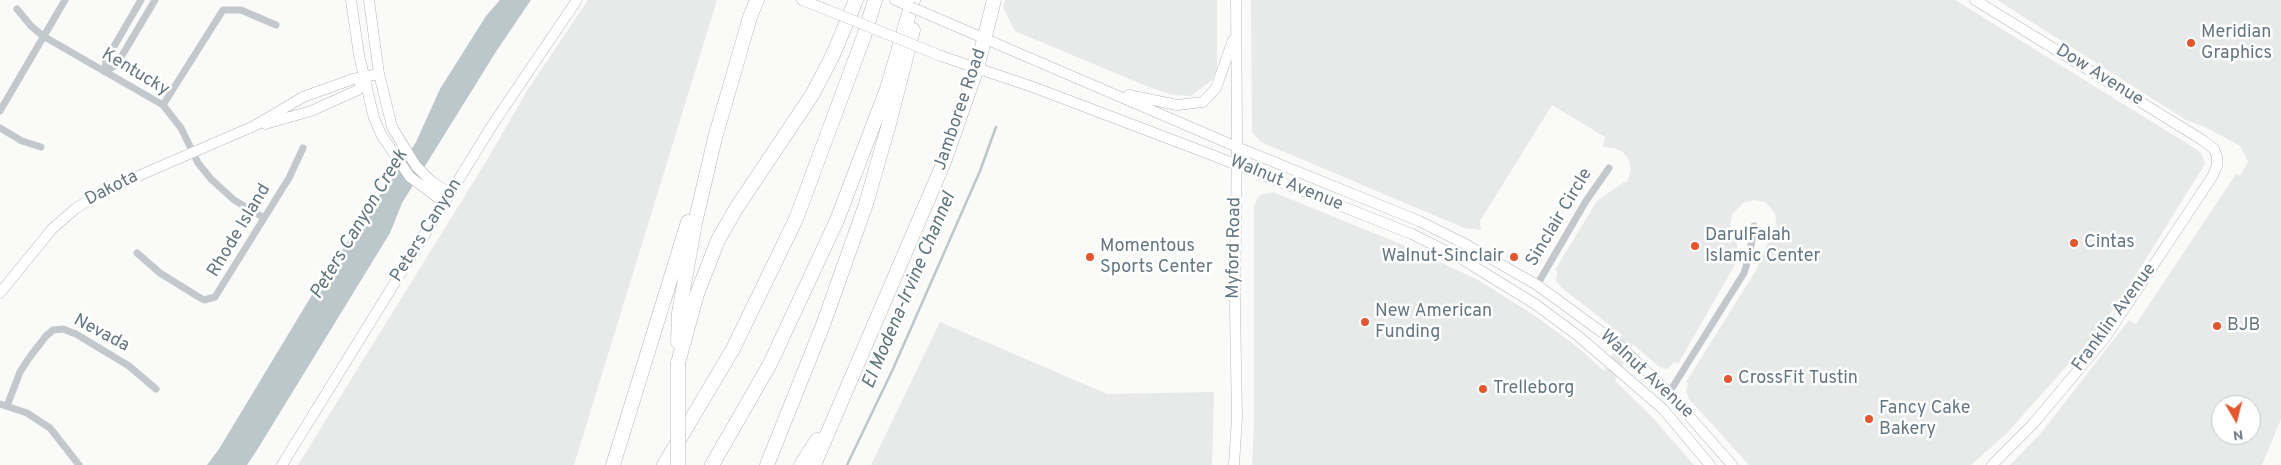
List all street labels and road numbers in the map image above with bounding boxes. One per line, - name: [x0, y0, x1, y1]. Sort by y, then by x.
- street label: Dow Avenue: [2051, 41, 2147, 111]
- street label: Kentucky: [97, 44, 173, 102]
- street label: Jamboree Road: [930, 46, 992, 174]
- street label: Walnut Avenue: [1226, 151, 1346, 217]
- street label: Sinclair Circle: [1522, 165, 1598, 271]
- street label: Dakota: [82, 167, 142, 211]
- street label: Peters Canyon: [387, 175, 467, 287]
- street label: Rhode Island: [204, 181, 276, 281]
- street label: Myford Road: [1223, 197, 1247, 299]
- street label: Franklin Avenue: [2068, 260, 2162, 376]
- street label: Nevada: [69, 310, 133, 358]
- street label: Walnut Avenue: [1595, 326, 1697, 424]

